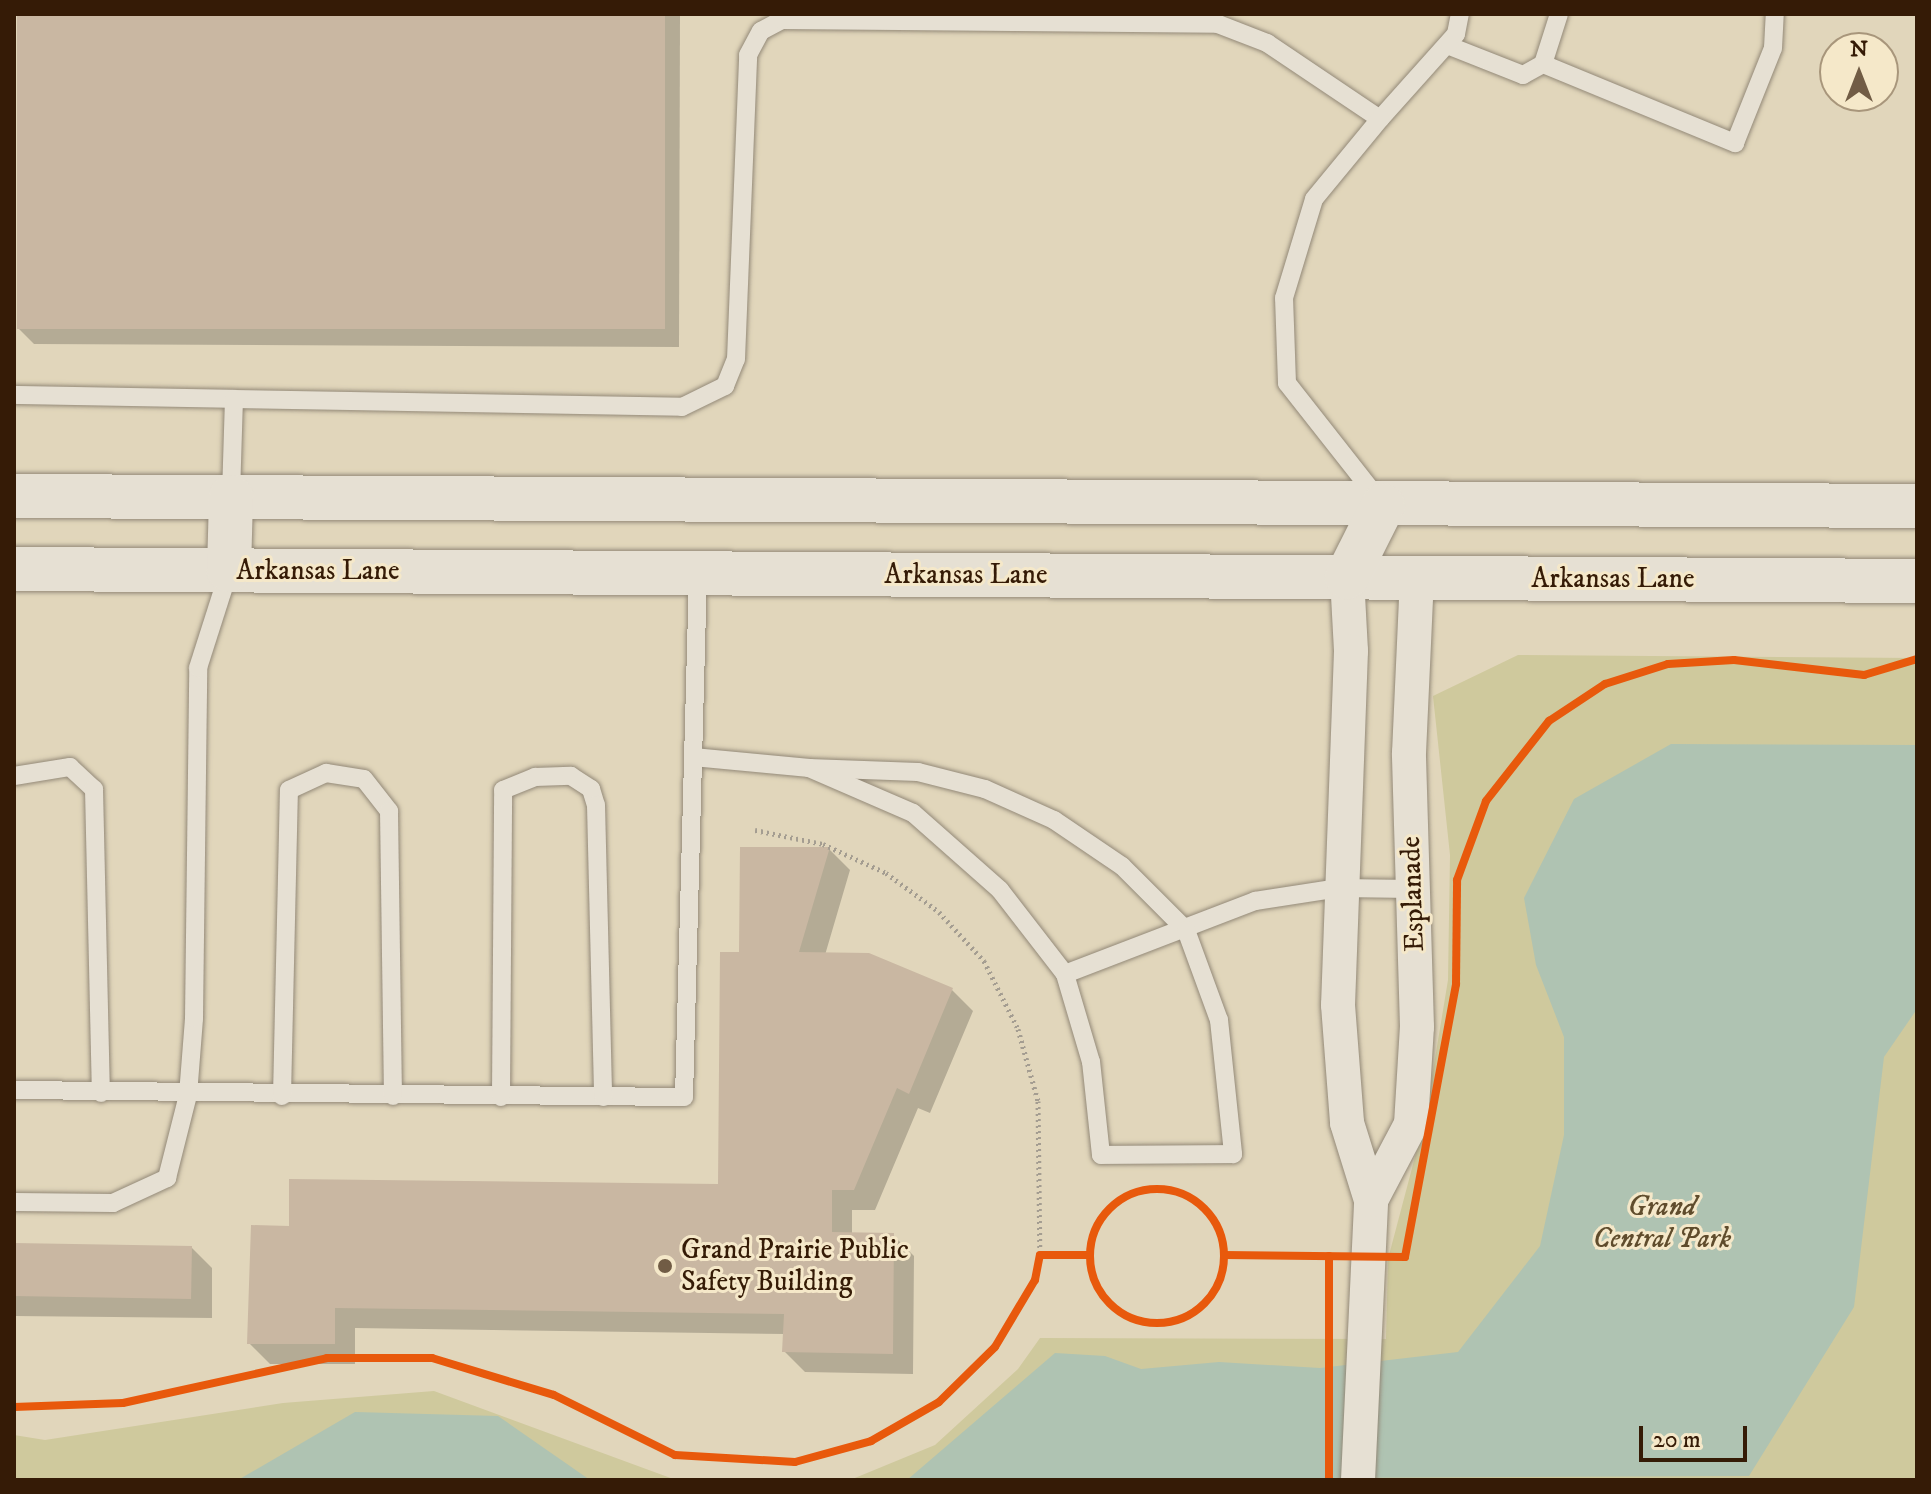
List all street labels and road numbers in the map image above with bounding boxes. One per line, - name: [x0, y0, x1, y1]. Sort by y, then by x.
- street label: Arkansas Lane: [236, 554, 400, 588]
- street label: Arkansas Lane: [884, 558, 1048, 592]
- street label: Arkansas Lane: [1531, 562, 1695, 596]
- street label: Esplanade: [1394, 836, 1432, 952]

